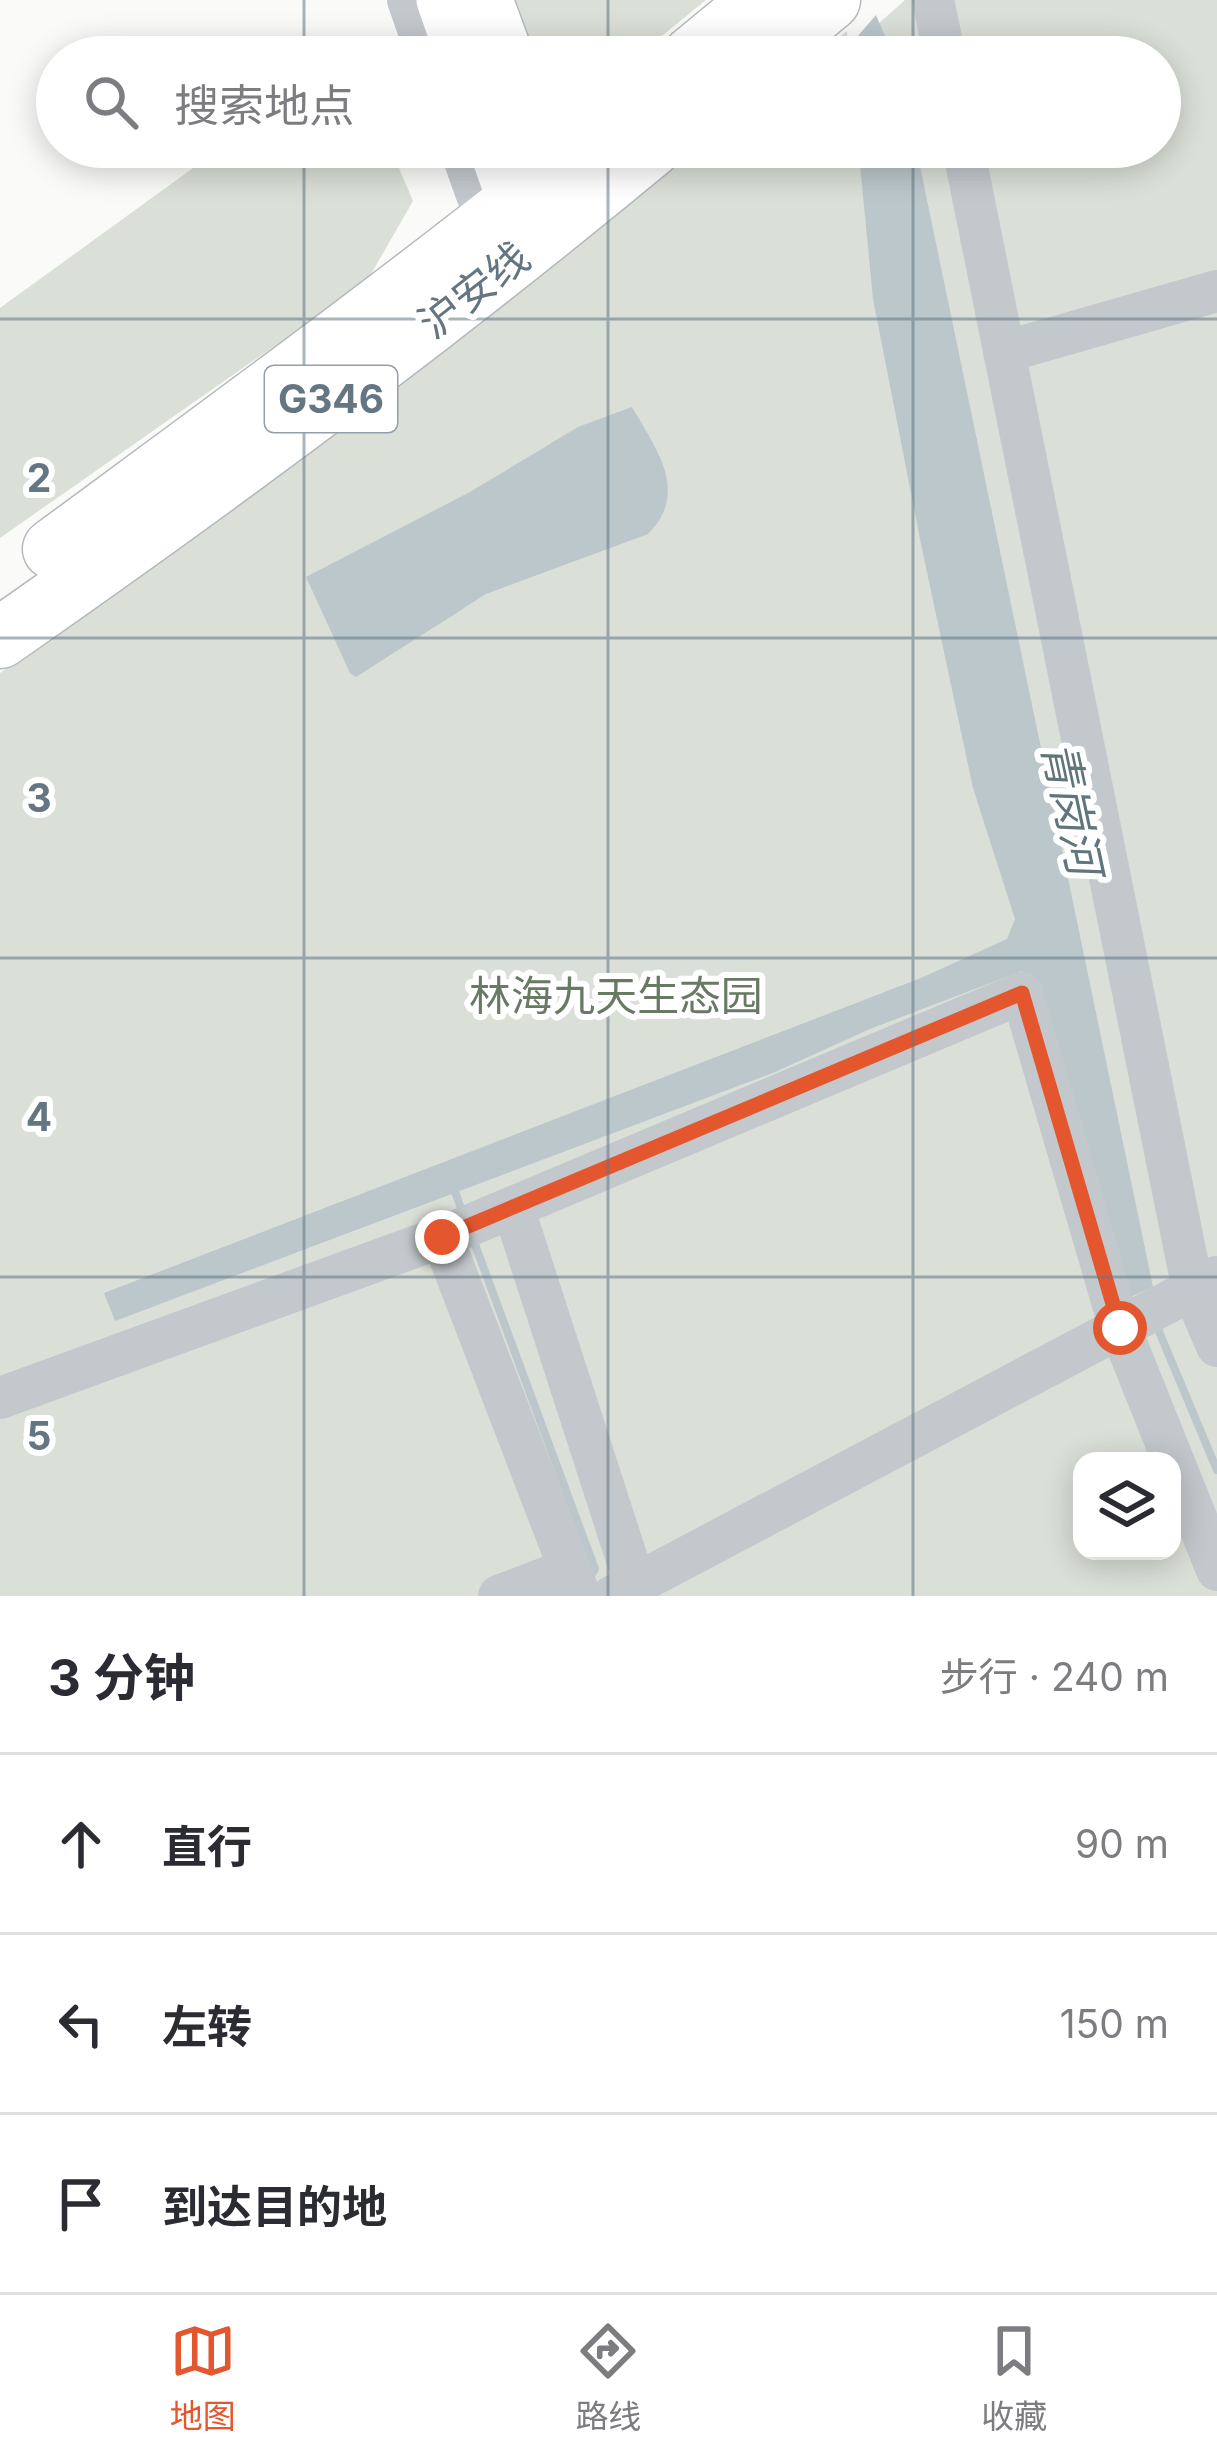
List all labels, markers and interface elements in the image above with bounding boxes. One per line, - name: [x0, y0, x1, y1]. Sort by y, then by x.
- search box: [36, 36, 1181, 168]
- icon: search: [78, 69, 144, 135]
- text: 搜索地点: [174, 78, 354, 133]
- street label: 沪安线: [408, 231, 539, 348]
- road number: G346: [265, 366, 397, 432]
- text: 2: [27, 454, 51, 501]
- water label: 青岗河: [1032, 736, 1115, 887]
- text: 3: [26, 774, 52, 821]
- park label: 林海九天生态园: [469, 970, 763, 1021]
- text: 4: [26, 1093, 52, 1140]
- route end: [415, 1210, 469, 1264]
- route start: [1093, 1301, 1147, 1355]
- text: 5: [27, 1412, 51, 1459]
- map controls: [1073, 1452, 1181, 1560]
- button: layers: [1073, 1452, 1181, 1560]
- text: 3 分钟: [48, 1647, 195, 1708]
- text: 步行 · 240 m: [940, 1653, 1169, 1700]
- icon: ahead: [48, 1811, 114, 1877]
- text: 直行: [162, 1819, 252, 1874]
- text: 90 m: [1075, 1820, 1169, 1867]
- icon: left: [48, 1991, 114, 2057]
- text: 左转: [162, 1999, 252, 2054]
- text: 150 m: [1060, 2000, 1169, 2047]
- icon: arrive: [48, 2171, 114, 2237]
- text: 到达目的地: [162, 2179, 387, 2234]
- tab: 地图: [170, 2318, 236, 2438]
- tab: 路线: [575, 2318, 641, 2438]
- tab: 收藏: [981, 2318, 1047, 2438]

